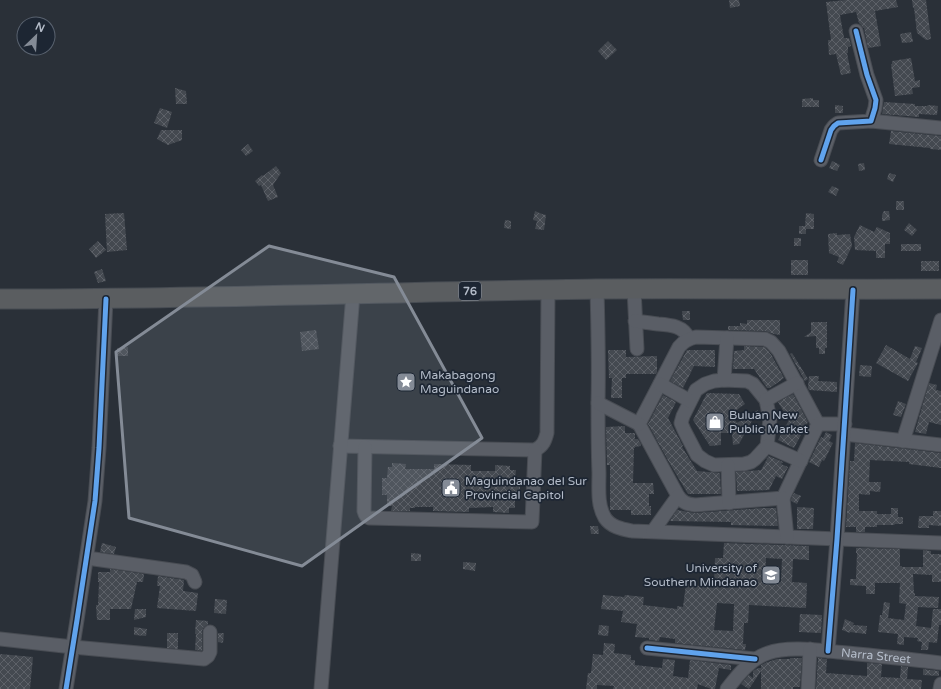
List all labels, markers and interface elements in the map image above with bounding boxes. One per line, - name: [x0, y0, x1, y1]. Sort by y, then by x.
- north arrow: [16, 16, 56, 56]
- text: N: [33, 20, 47, 35]
- road number: 76: [459, 282, 481, 300]
- place label: Makabagong Maguindanao: [420, 368, 499, 396]
- place icon: Makabagong Maguindanao: [395, 371, 417, 393]
- place label: Buluan New Public Market: [729, 408, 809, 436]
- shop icon: Buluan New Public Market: [704, 411, 726, 433]
- place label: Maguindanao del Sur Provincial Capitol: [465, 474, 587, 502]
- public building icon: Maguindanao del Sur Provincial Capitol: [440, 477, 462, 499]
- place label: University of Southern Mindanao: [644, 561, 757, 589]
- school or university icon: University of Southern Mindanao: [760, 564, 782, 586]
- street label: Narra Street: [841, 646, 912, 666]

